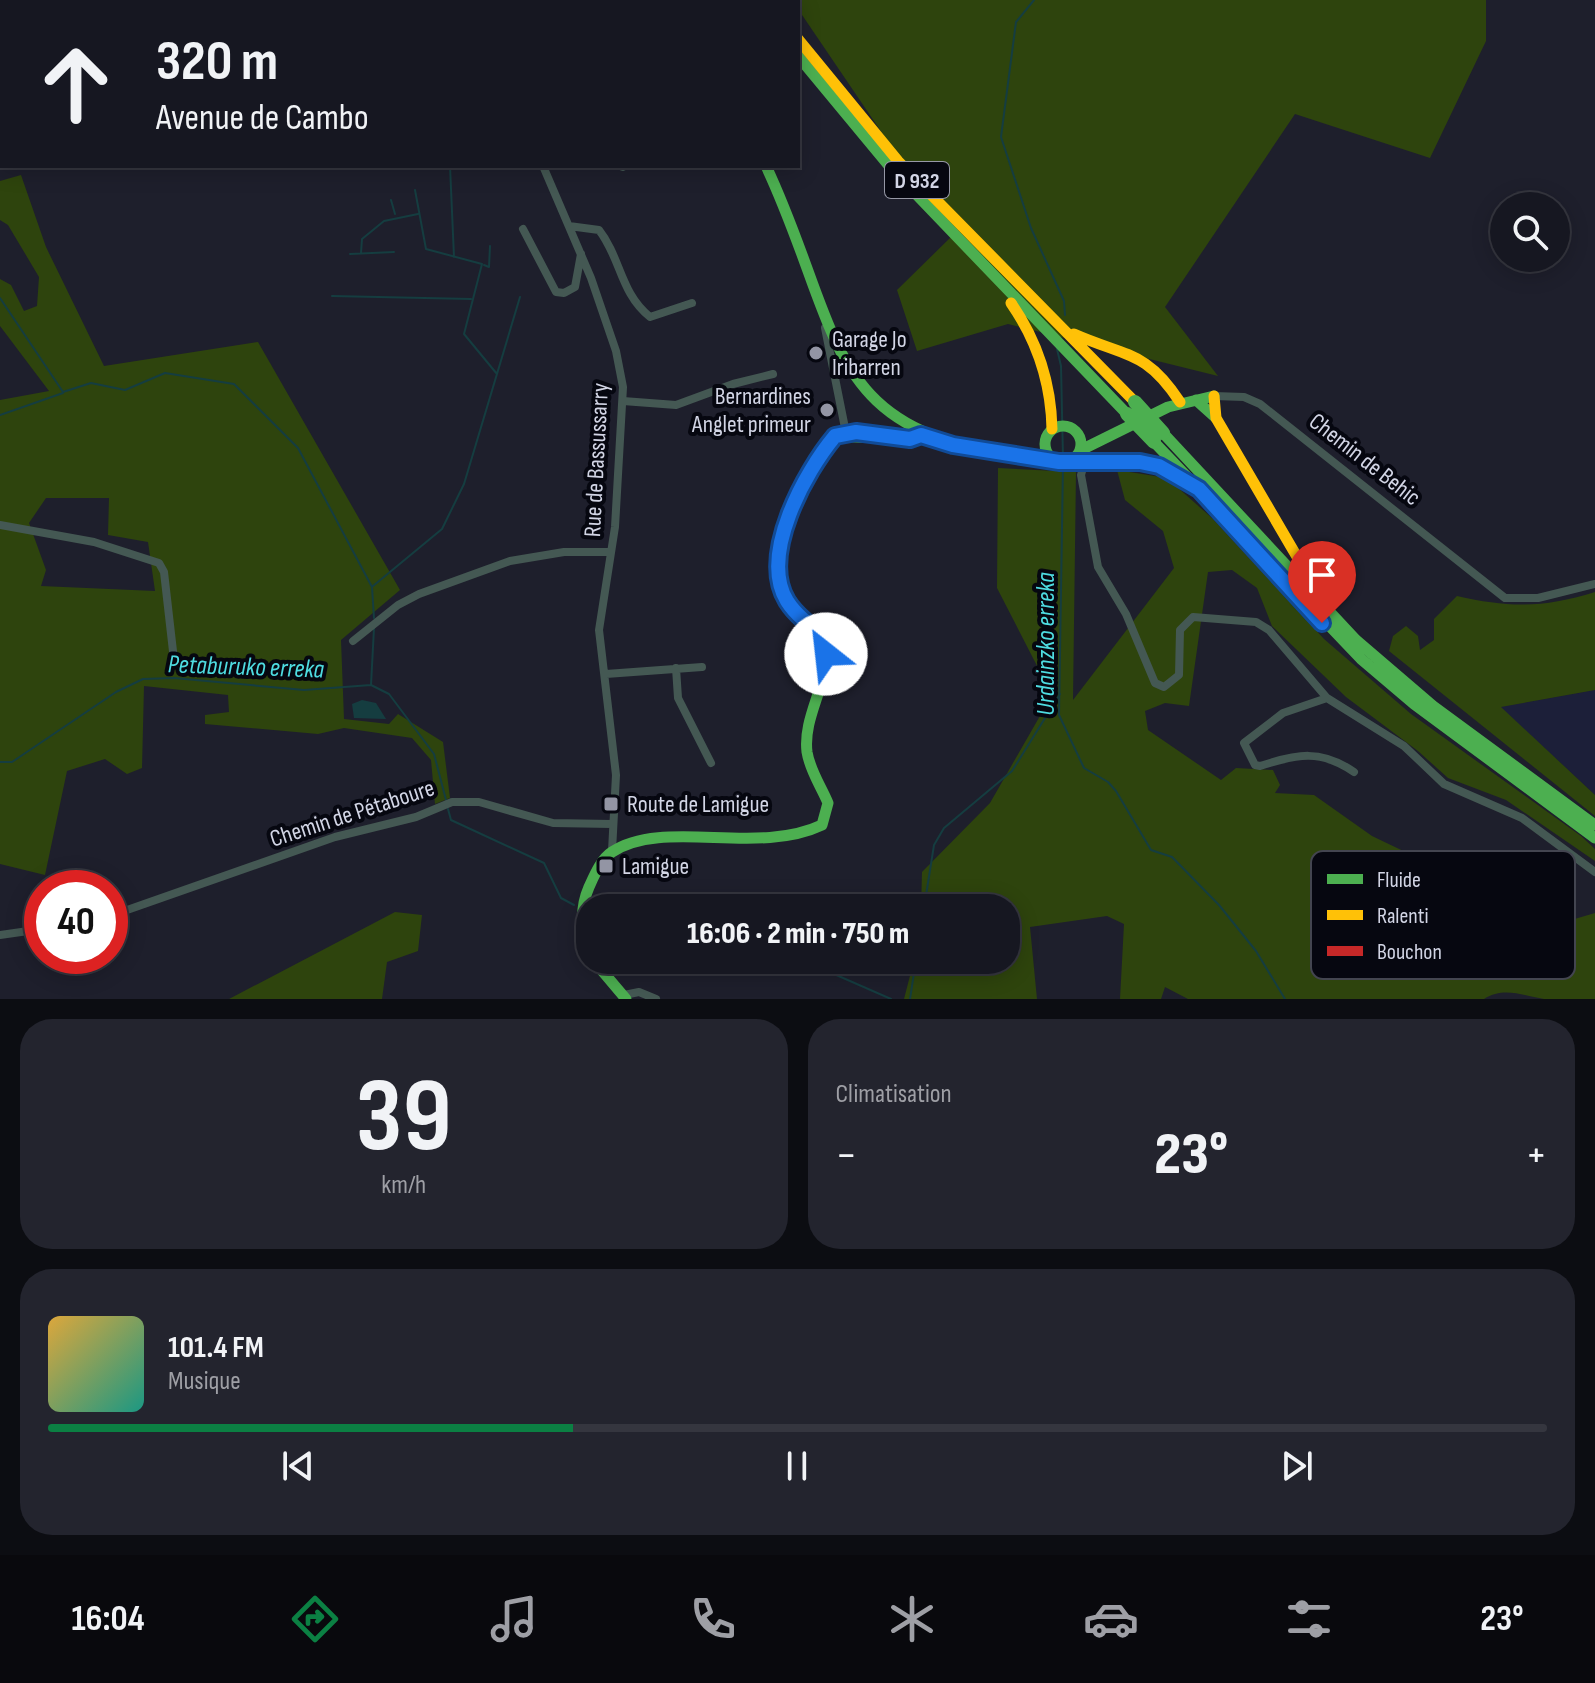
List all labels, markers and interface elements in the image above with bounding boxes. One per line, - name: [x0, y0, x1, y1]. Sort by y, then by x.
- text: 320 m: [156, 29, 278, 96]
- icon: ahead: [24, 32, 128, 136]
- text: Avenue de Cambo: [156, 97, 369, 140]
- road number: D 932: [885, 162, 949, 198]
- map controls: [1490, 192, 1570, 272]
- button: search: [1490, 192, 1570, 272]
- place label: Garage Jo Iribarren: [832, 325, 907, 382]
- marker: Garage Jo Iribarren: [807, 344, 825, 362]
- street label: Rue de Bassussarry: [578, 382, 615, 538]
- place label: Bernardines Anglet primeur: [691, 382, 811, 439]
- marker: Bernardines Anglet primeur: [818, 401, 836, 419]
- street label: Chemin de Behic: [1303, 407, 1426, 512]
- pin: [1288, 541, 1356, 623]
- icon: arrive: [1300, 553, 1344, 597]
- water label: Urdainzko erreka: [1031, 572, 1062, 716]
- position arrow: [784, 612, 868, 696]
- water label: Petaburuko erreka: [167, 649, 325, 686]
- street label: Chemin de Pétaboure: [266, 773, 438, 854]
- place label: Route de Lamigue: [627, 790, 769, 819]
- marker: Route de Lamigue: [602, 795, 620, 813]
- legend: [1311, 851, 1575, 979]
- place label: Lamigue: [622, 852, 689, 881]
- marker: Lamigue: [597, 857, 615, 875]
- text: Fluide: [1377, 867, 1421, 894]
- speed limit sign: 40: [24, 870, 128, 974]
- text: Ralenti: [1377, 903, 1429, 930]
- text: 16:06 · 2 min · 750 m: [687, 916, 909, 952]
- text: Bouchon: [1377, 939, 1442, 966]
- text: 39: [356, 1055, 452, 1180]
- text: Climatisation: [836, 1079, 952, 1110]
- text: 23°: [1154, 1119, 1228, 1191]
- text: −: [836, 1129, 857, 1182]
- text: +: [1525, 1129, 1547, 1182]
- text: km/h: [381, 1170, 426, 1201]
- text: 101.4 FM: [168, 1330, 264, 1366]
- text: Musique: [168, 1366, 241, 1397]
- icon: previous: [276, 1444, 320, 1488]
- icon: pause: [775, 1444, 819, 1488]
- icon: next: [1275, 1444, 1319, 1488]
- icon: directions: [287, 1591, 343, 1647]
- icon: music: [486, 1591, 542, 1647]
- icon: phone: [685, 1591, 741, 1647]
- icon: climate: [884, 1591, 940, 1647]
- icon: car: [1083, 1591, 1139, 1647]
- icon: filters: [1281, 1591, 1337, 1647]
- text: 16:04: [71, 1598, 144, 1641]
- text: 23°: [1480, 1598, 1524, 1641]

